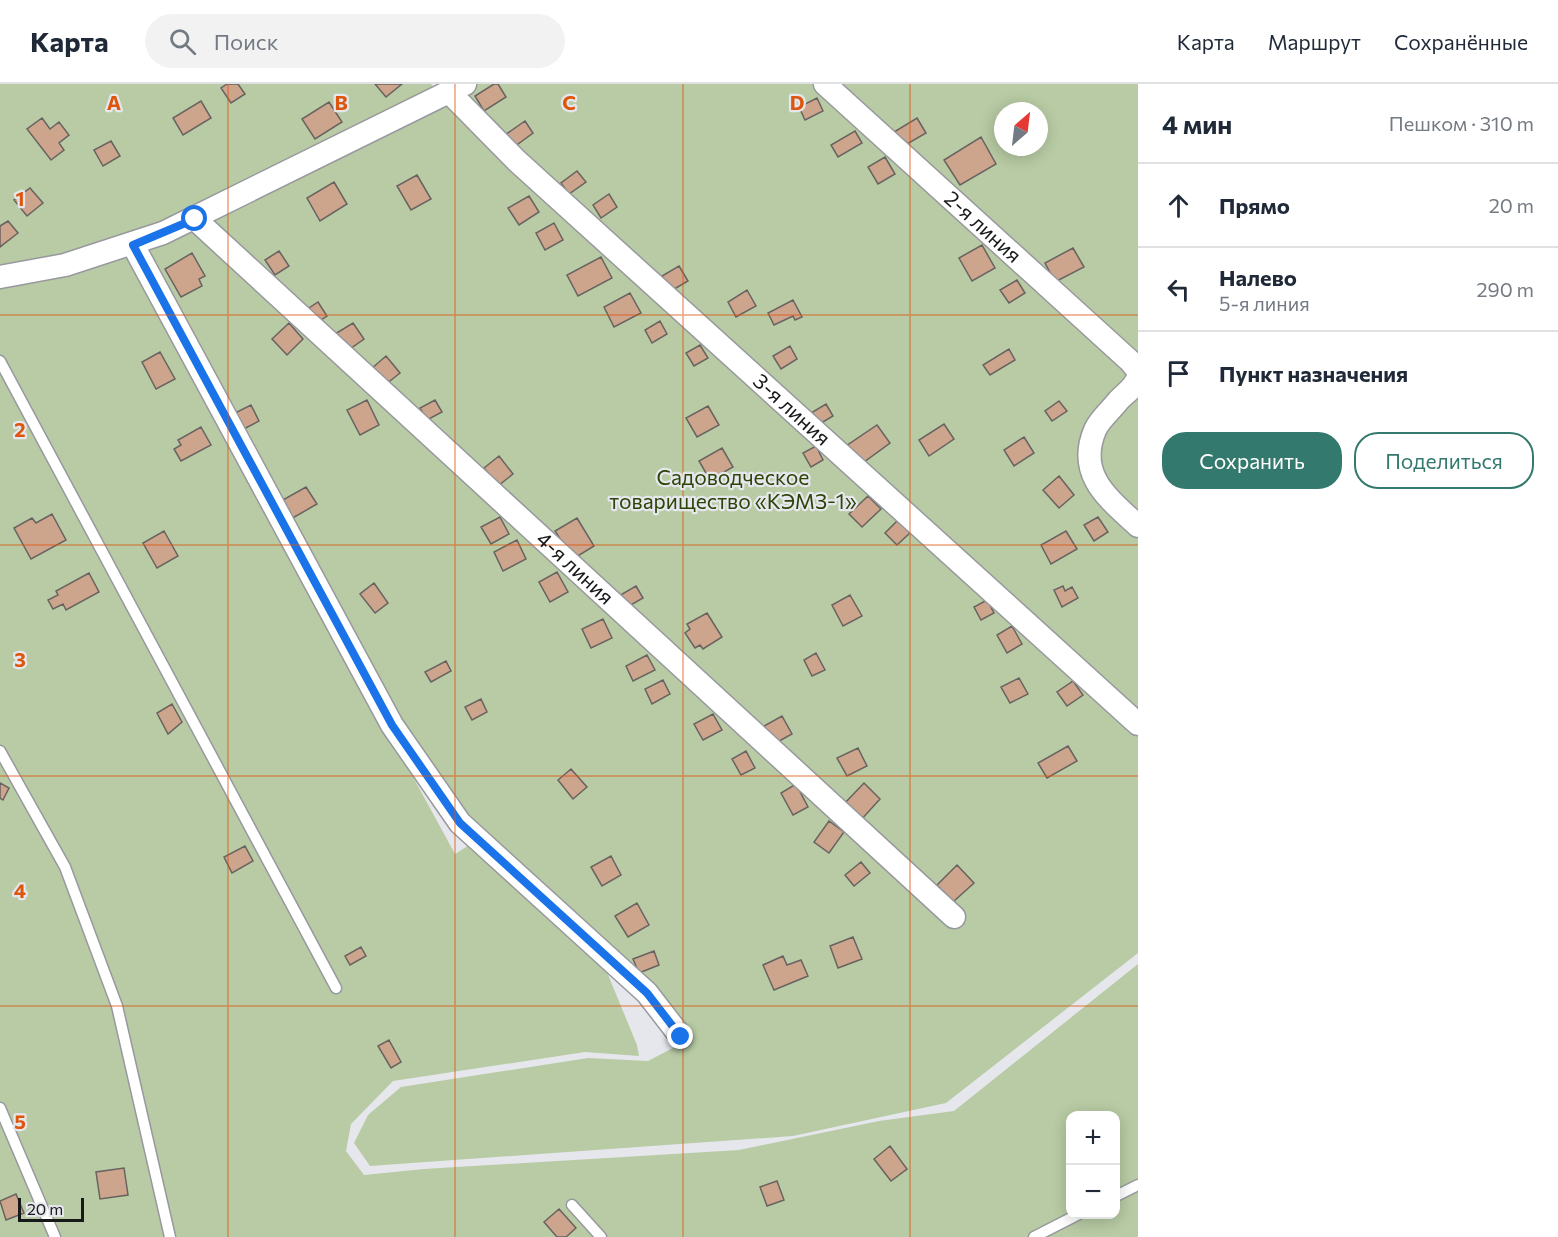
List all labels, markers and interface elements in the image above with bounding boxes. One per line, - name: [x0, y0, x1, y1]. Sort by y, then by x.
- search box: [145, 14, 565, 68]
- text: Карта: [30, 24, 109, 58]
- icon: search: [166, 25, 199, 58]
- text: Поиск: [214, 28, 278, 55]
- text: Карта: [1177, 29, 1235, 54]
- text: Маршрут: [1268, 29, 1361, 54]
- text: Сохранённые: [1394, 29, 1528, 54]
- text: A: [107, 90, 121, 114]
- text: B: [334, 90, 348, 114]
- text: C: [562, 90, 576, 114]
- text: D: [790, 90, 804, 114]
- north arrow: [994, 102, 1048, 156]
- text: 4 мин: [1162, 108, 1232, 139]
- text: Пешком · 310 m: [1389, 111, 1534, 135]
- street label: 2-я линия: [940, 185, 1027, 267]
- text: 1: [15, 186, 25, 210]
- icon: ahead: [1162, 189, 1195, 222]
- text: Прямо: [1219, 192, 1290, 219]
- text: 20 m: [1489, 193, 1534, 217]
- route start: [181, 205, 207, 231]
- text: Налево: [1219, 264, 1297, 291]
- icon: left: [1162, 273, 1195, 306]
- text: 290 m: [1476, 277, 1534, 301]
- text: 5-я линия: [1219, 291, 1310, 315]
- icon: arrive: [1162, 357, 1195, 390]
- text: Пункт назначения: [1219, 360, 1408, 387]
- street label: 3-я линия: [749, 368, 836, 450]
- text: 2: [14, 417, 26, 441]
- button: Сохранить: [1162, 432, 1342, 489]
- button: Поделиться: [1354, 432, 1534, 489]
- park label: Садоводческое товарищество «КЭМЗ-1»: [609, 464, 857, 513]
- street label: 4-я линия: [532, 526, 620, 609]
- text: 3: [14, 647, 26, 671]
- text: 4: [14, 878, 26, 902]
- route end: [667, 1023, 693, 1049]
- text: 5: [14, 1109, 26, 1133]
- map controls: [1066, 1111, 1120, 1219]
- button: +: [1066, 1111, 1120, 1165]
- button: −: [1066, 1165, 1120, 1219]
- scale bar: [18, 1195, 84, 1222]
- text: 20 m: [27, 1199, 63, 1218]

